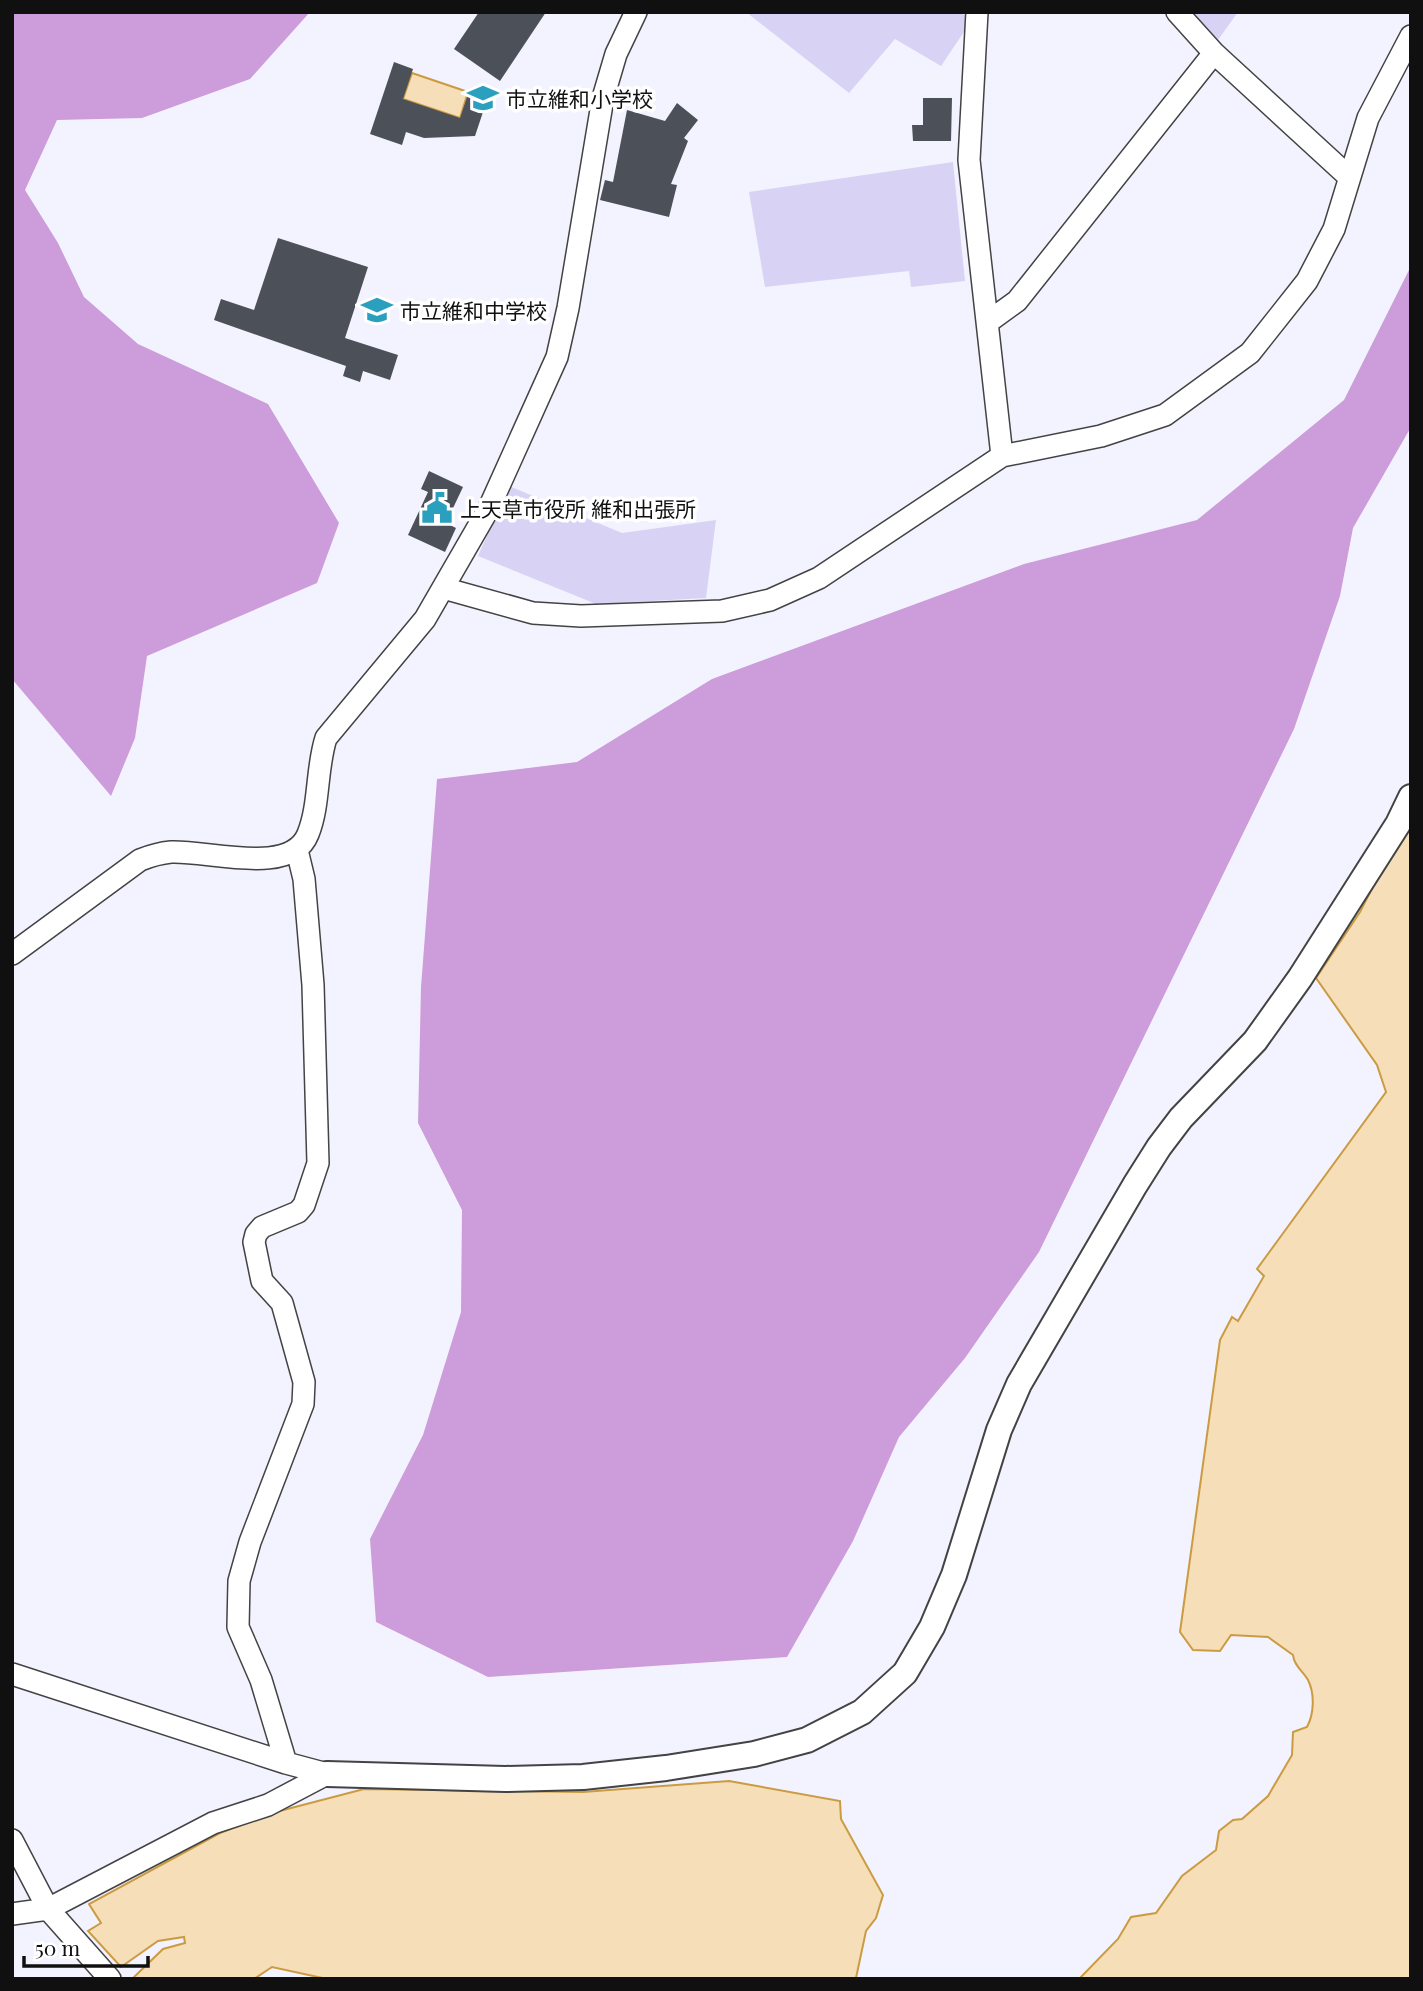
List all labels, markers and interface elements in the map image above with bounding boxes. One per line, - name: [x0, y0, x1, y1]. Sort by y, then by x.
- school or university icon: 市立維和小学校: [466, 81, 500, 115]
- place label: 市立維和小学校: [506, 84, 653, 112]
- school or university icon: 市立維和中学校: [360, 293, 394, 327]
- place label: 市立維和中学校: [400, 296, 547, 324]
- public building icon: 上天草市役所 維和出張所: [420, 491, 454, 525]
- place label: 上天草市役所 維和出張所: [460, 494, 696, 522]
- scale bar: [24, 1924, 149, 1968]
- text: 50 m: [35, 1933, 81, 1961]

